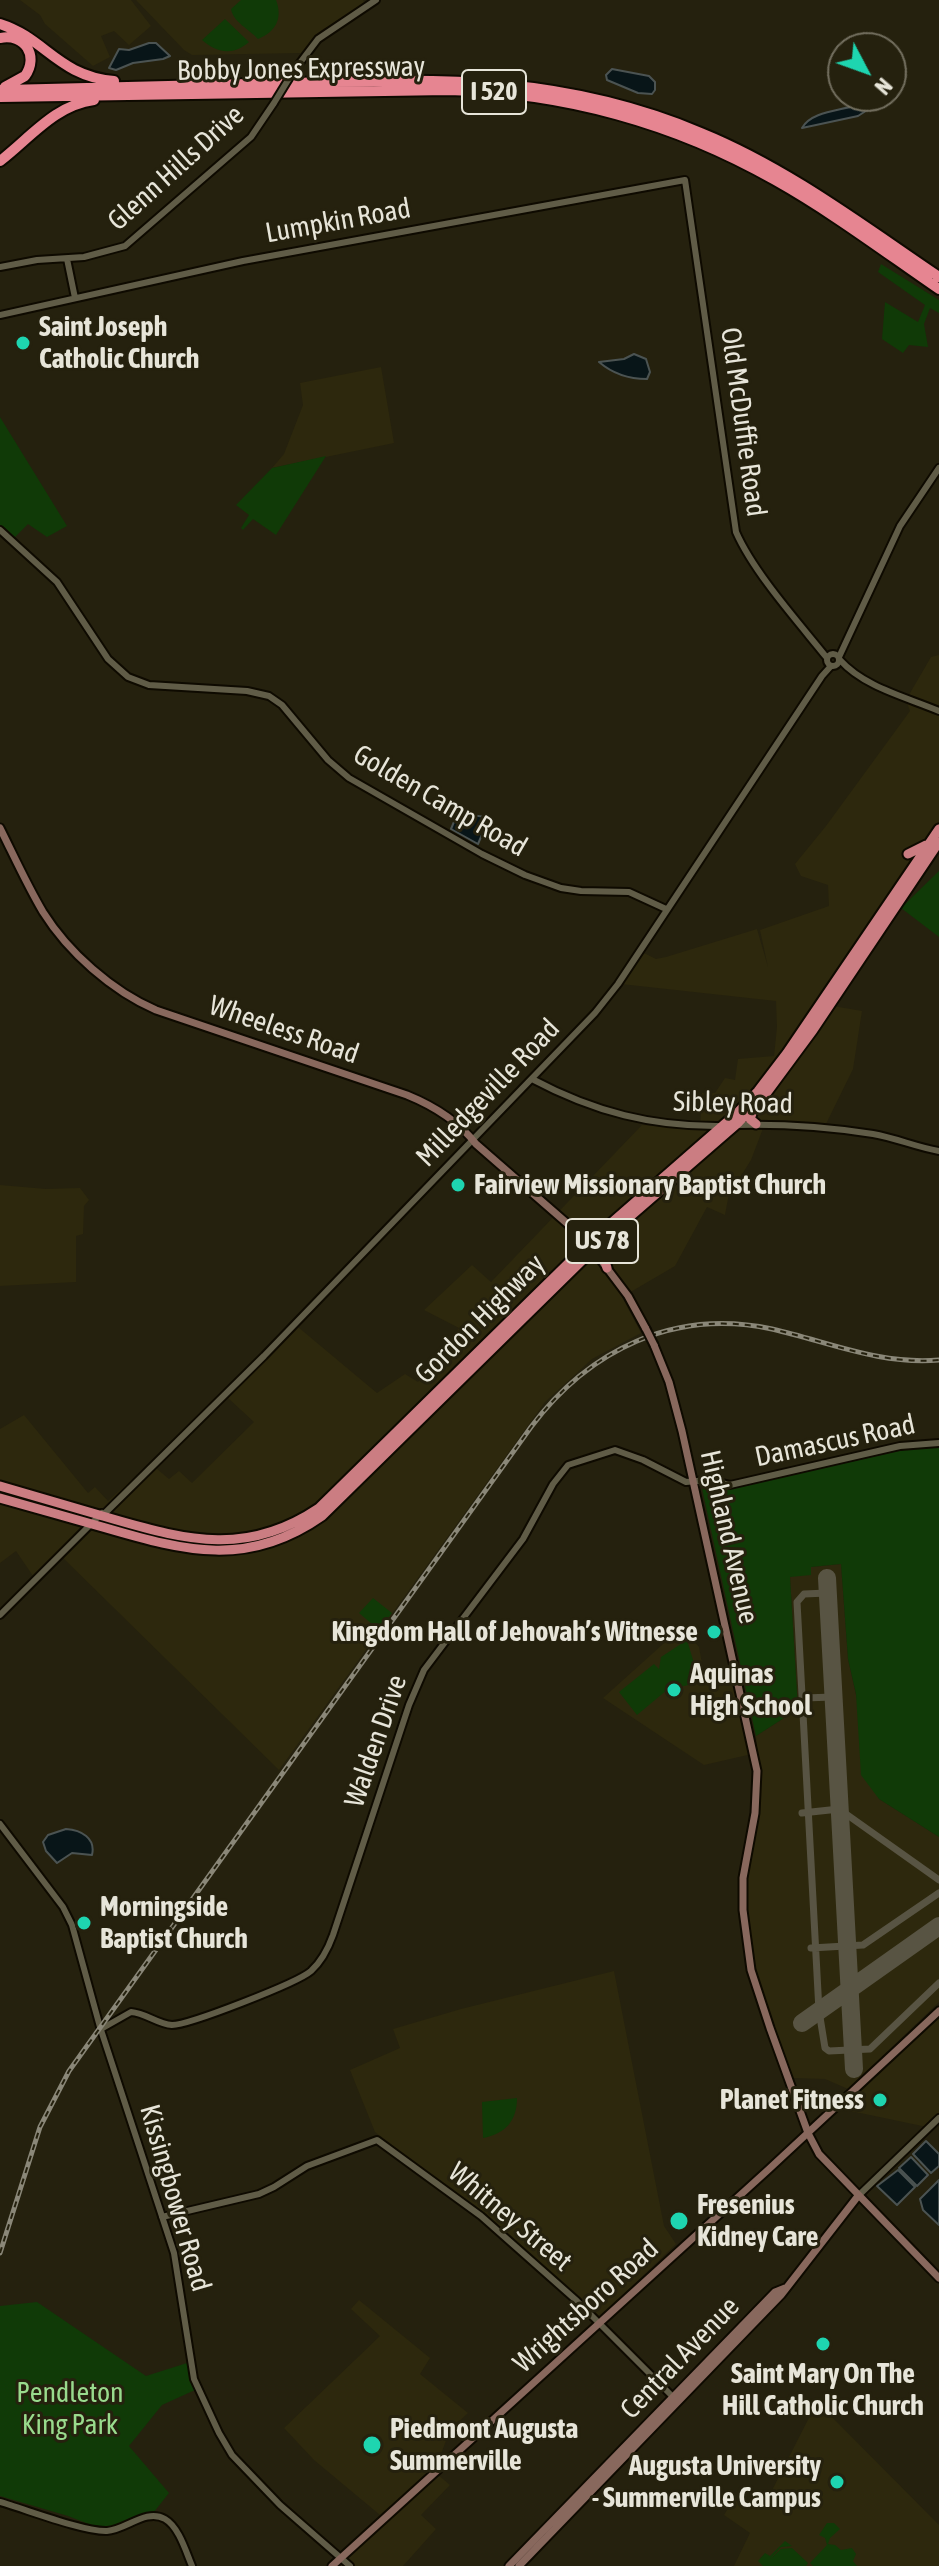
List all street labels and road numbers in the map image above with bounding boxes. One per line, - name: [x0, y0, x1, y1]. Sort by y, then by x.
- street label: Bobby Jones Expressway: [177, 50, 425, 88]
- road number: I 520: [462, 70, 526, 114]
- street label: Glenn Hills Drive: [101, 98, 251, 238]
- street label: Lumpkin Road: [263, 192, 413, 250]
- street label: Old McDuffie Road: [713, 325, 773, 519]
- street label: Golden Camp Road: [347, 738, 533, 864]
- street label: Wheeless Road: [205, 989, 363, 1071]
- street label: Milledgeville Road: [409, 1012, 567, 1174]
- street label: Sibley Road: [673, 1085, 793, 1121]
- road number: US 78: [566, 1219, 638, 1263]
- street label: Gordon Highway: [408, 1247, 552, 1391]
- street label: Damascus Road: [752, 1408, 918, 1474]
- street label: Highland Avenue: [693, 1447, 765, 1627]
- street label: Walden Drive: [338, 1671, 414, 1811]
- street label: Kissingbower Road: [132, 2101, 218, 2295]
- street label: Whitney Street: [441, 2156, 579, 2278]
- street label: Wrightsboro Road: [506, 2232, 666, 2380]
- street label: Central Avenue: [614, 2290, 746, 2426]

